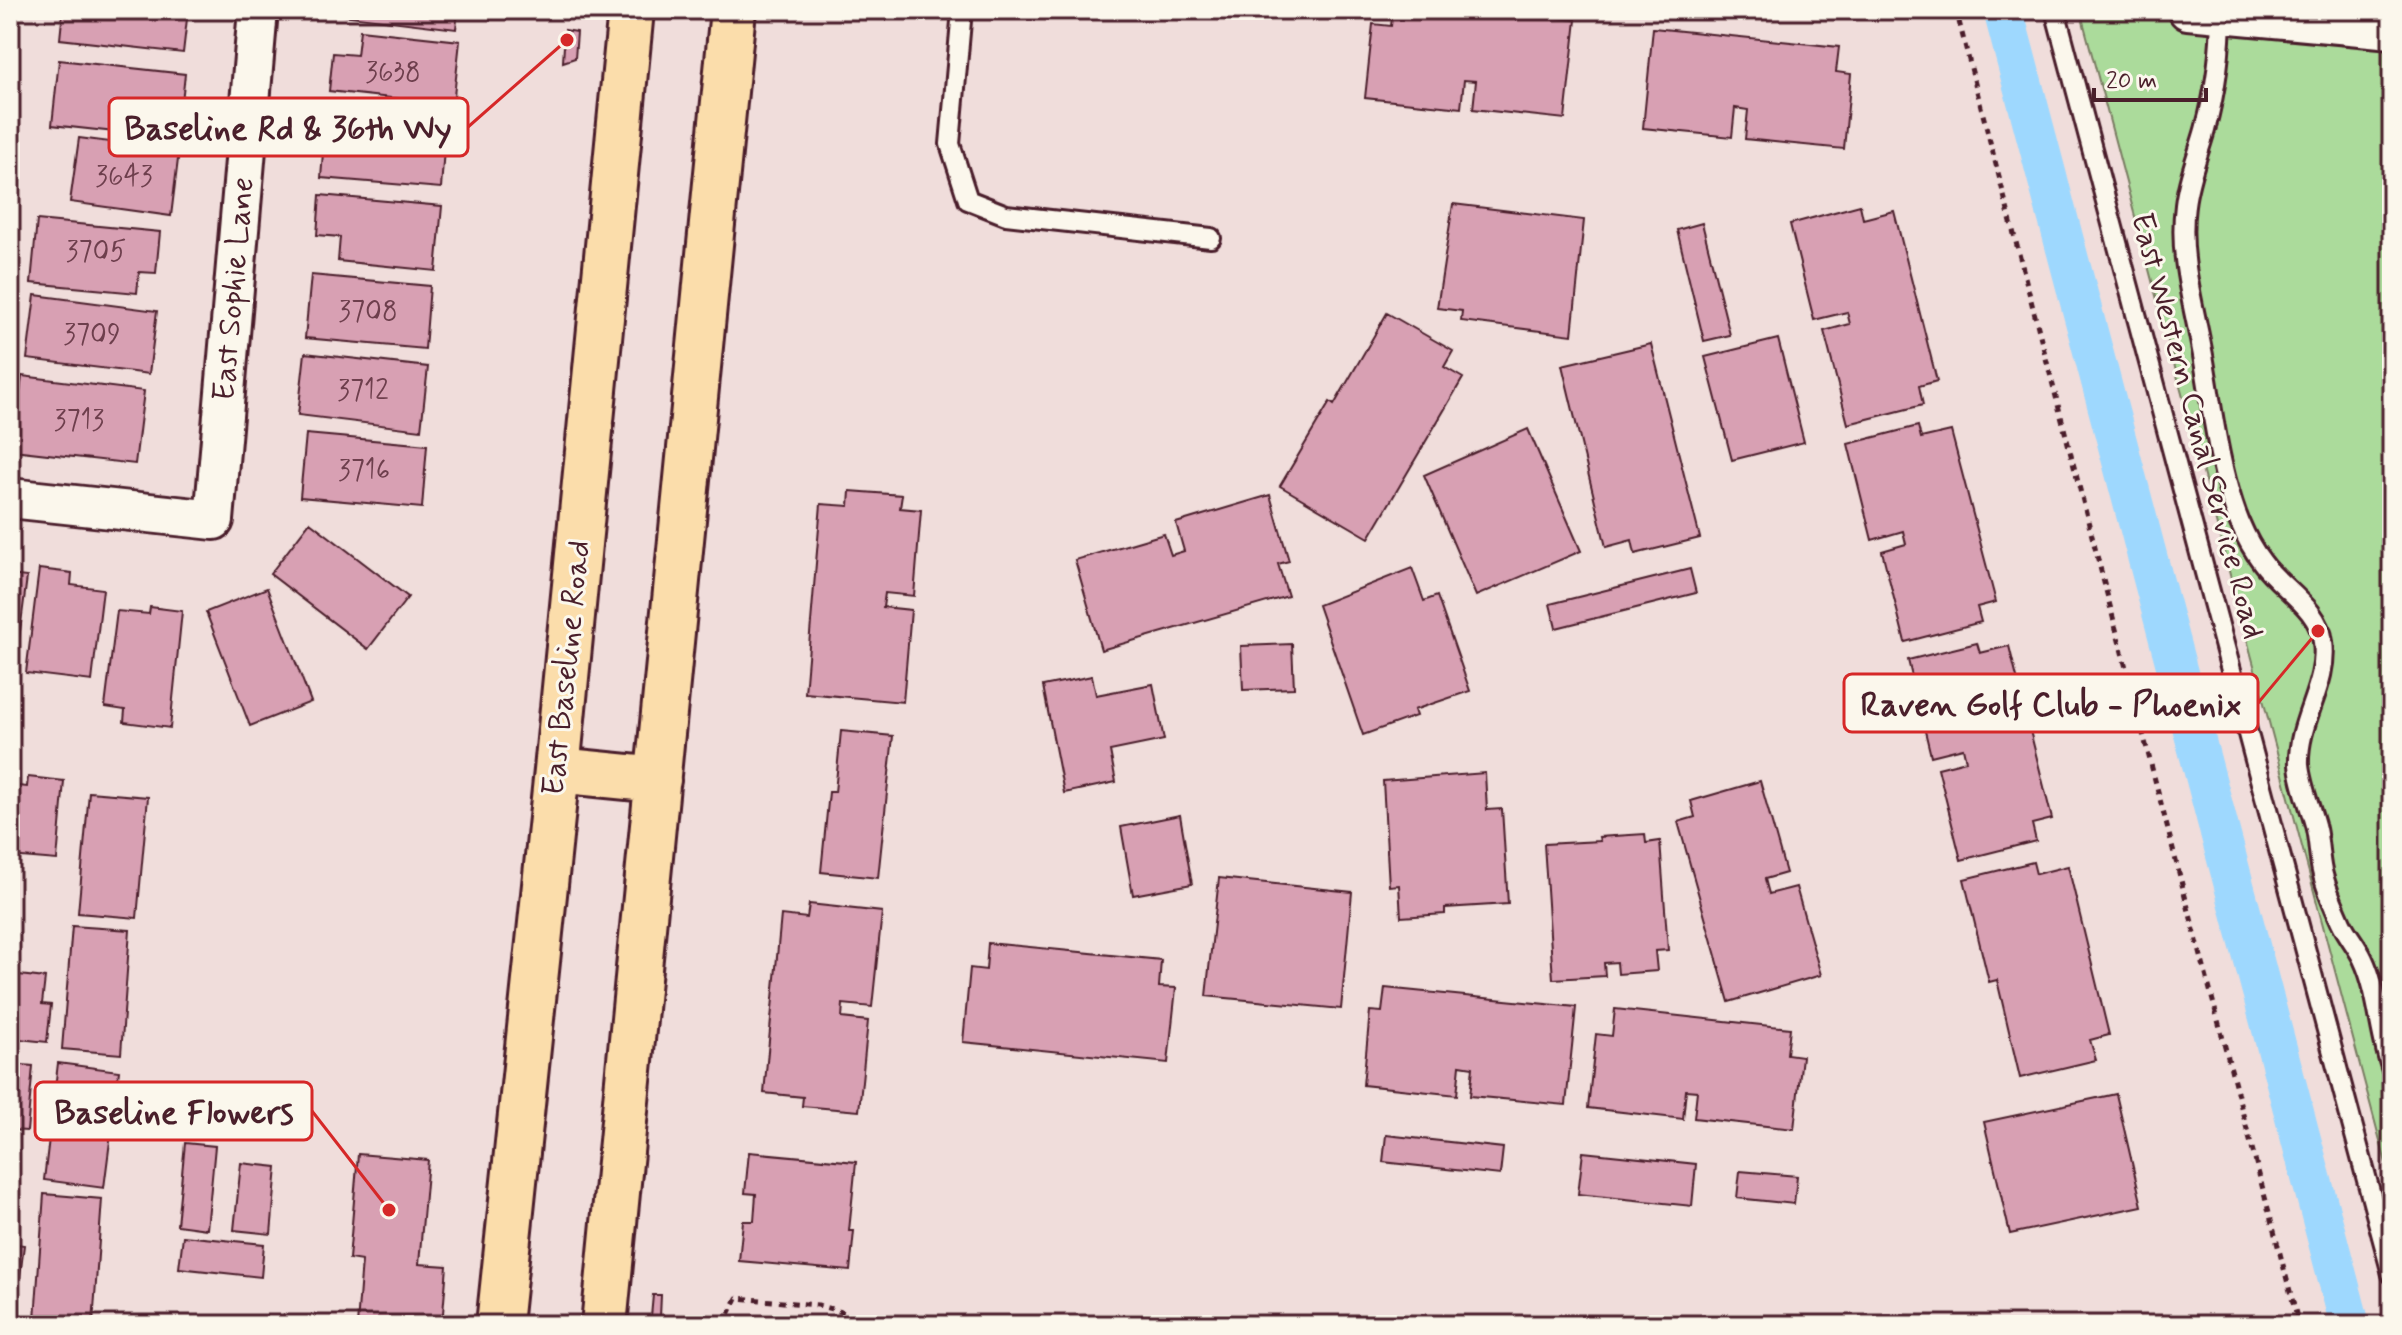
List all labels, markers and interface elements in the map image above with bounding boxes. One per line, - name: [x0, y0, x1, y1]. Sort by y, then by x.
- scale bar: [2094, 52, 2206, 102]
- house number: 3638: [365, 55, 421, 92]
- text: 20 m: [2106, 66, 2157, 97]
- callout: Baseline Rd & 36th Wy: [109, 98, 468, 156]
- text: Baseline Rd & 36th Wy: [124, 107, 452, 152]
- house number: 3643: [95, 159, 153, 196]
- street label: East Sophie Lane: [203, 175, 265, 403]
- street label: East Western Canal Service Road: [2120, 208, 2274, 644]
- house number: 3705: [66, 234, 126, 271]
- house number: 3708: [338, 294, 398, 331]
- house number: 3709: [63, 317, 121, 354]
- house number: 3712: [337, 373, 389, 410]
- house number: 3713: [54, 403, 104, 440]
- house number: 3716: [338, 453, 390, 490]
- street label: East Baseline Road: [533, 538, 601, 798]
- callout: Raven Golf Club - Phoenix: [1844, 674, 2258, 732]
- text: Raven Golf Club - Phoenix: [1861, 683, 2241, 728]
- callout: Baseline Flowers: [35, 1082, 312, 1140]
- text: Baseline Flowers: [54, 1091, 294, 1136]

